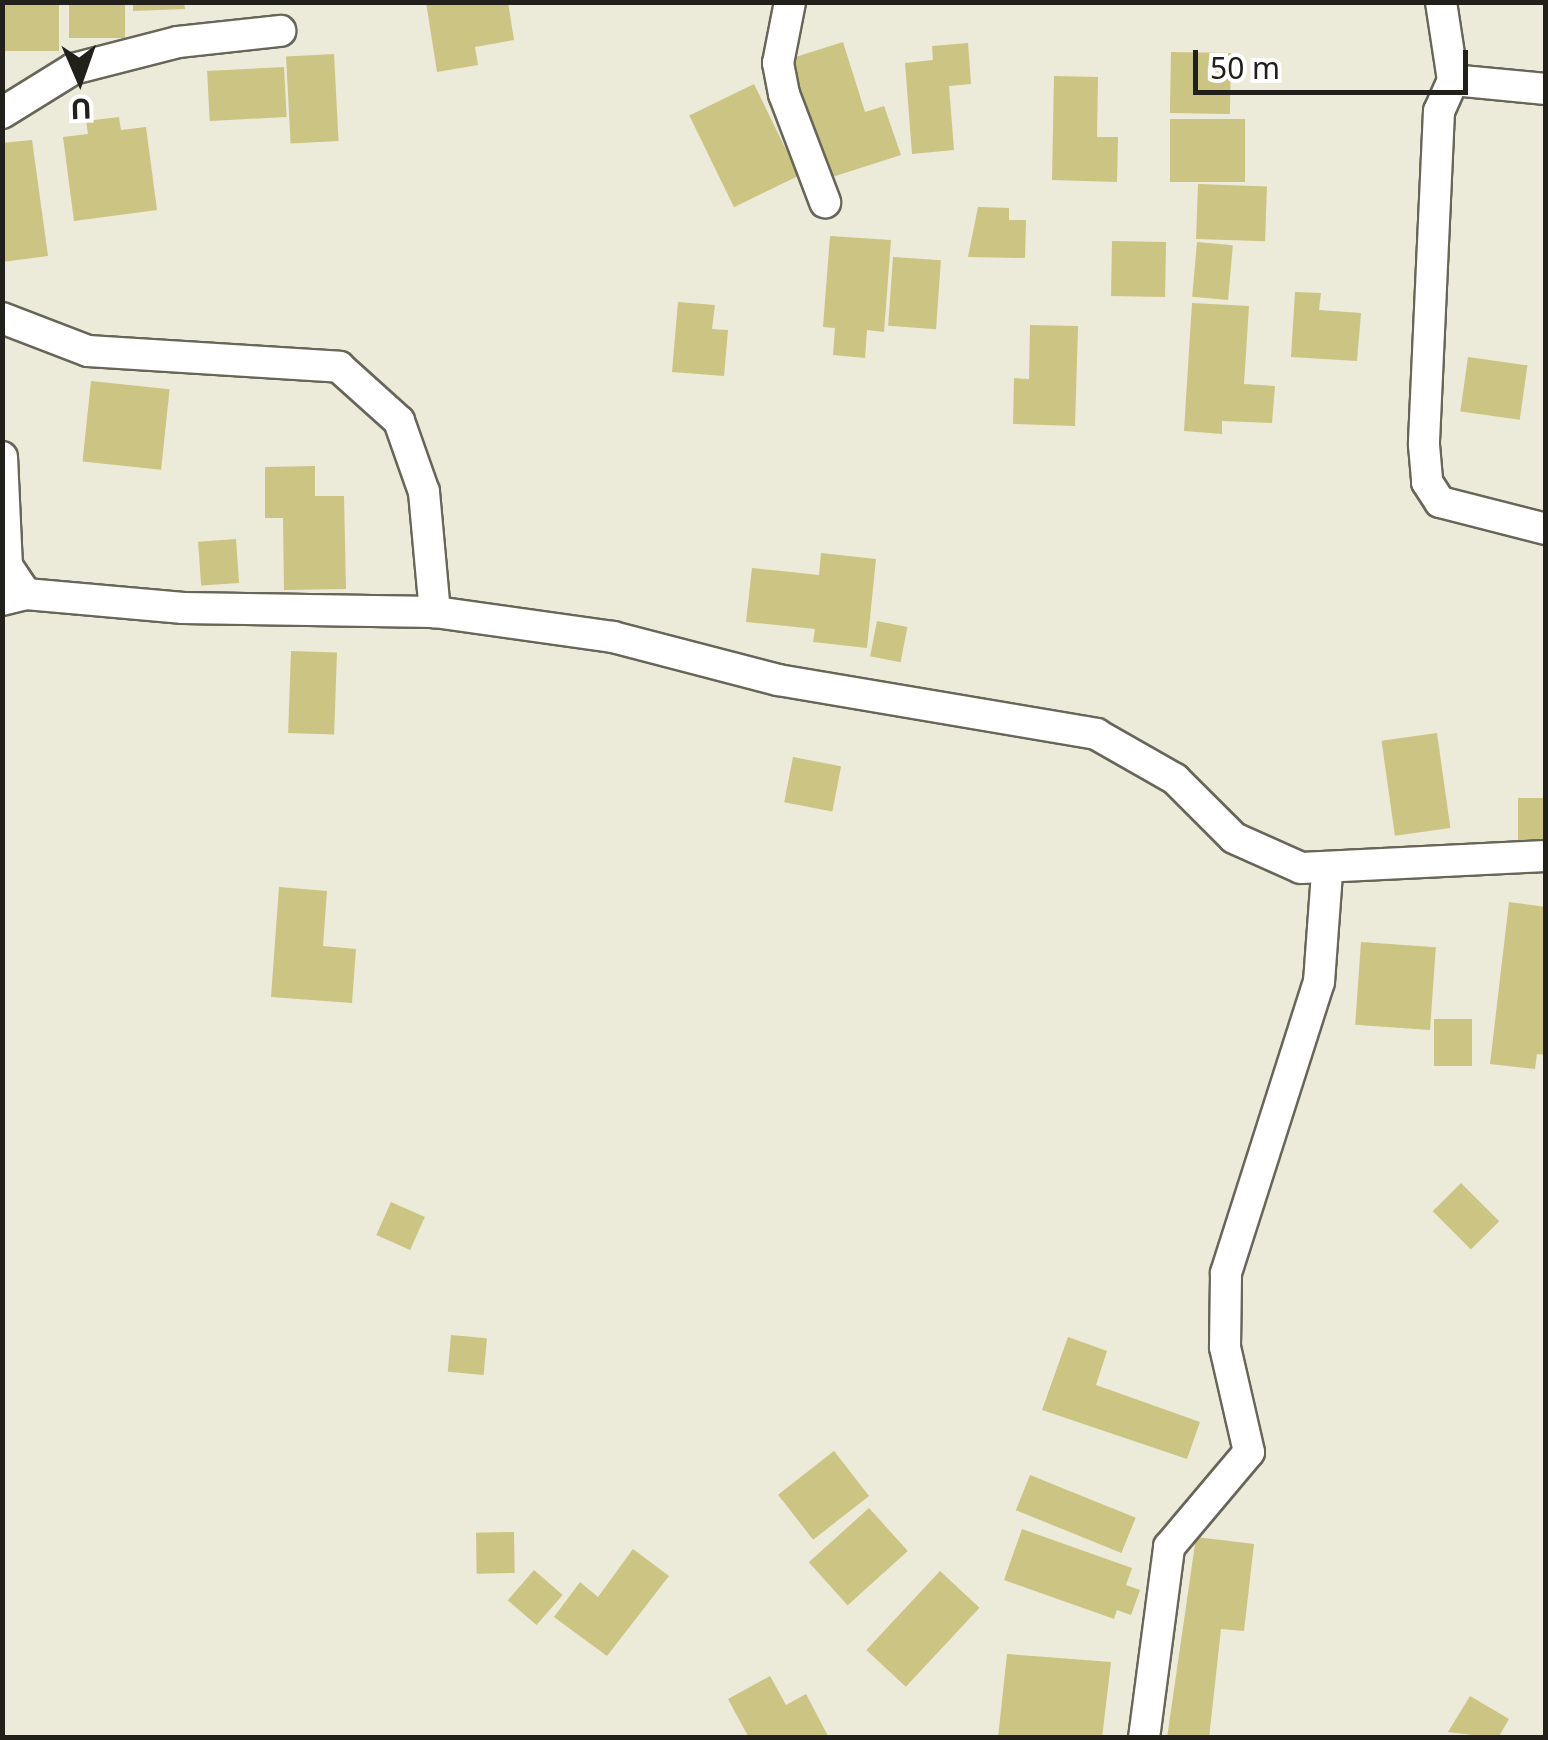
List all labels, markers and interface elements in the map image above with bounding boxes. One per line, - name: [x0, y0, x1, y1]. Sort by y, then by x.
- north arrow: [30, 30, 130, 130]
- scale bar: [1198, 30, 1473, 92]
- text: 50 m: [1210, 47, 1280, 88]
- text: U: [70, 91, 92, 129]

